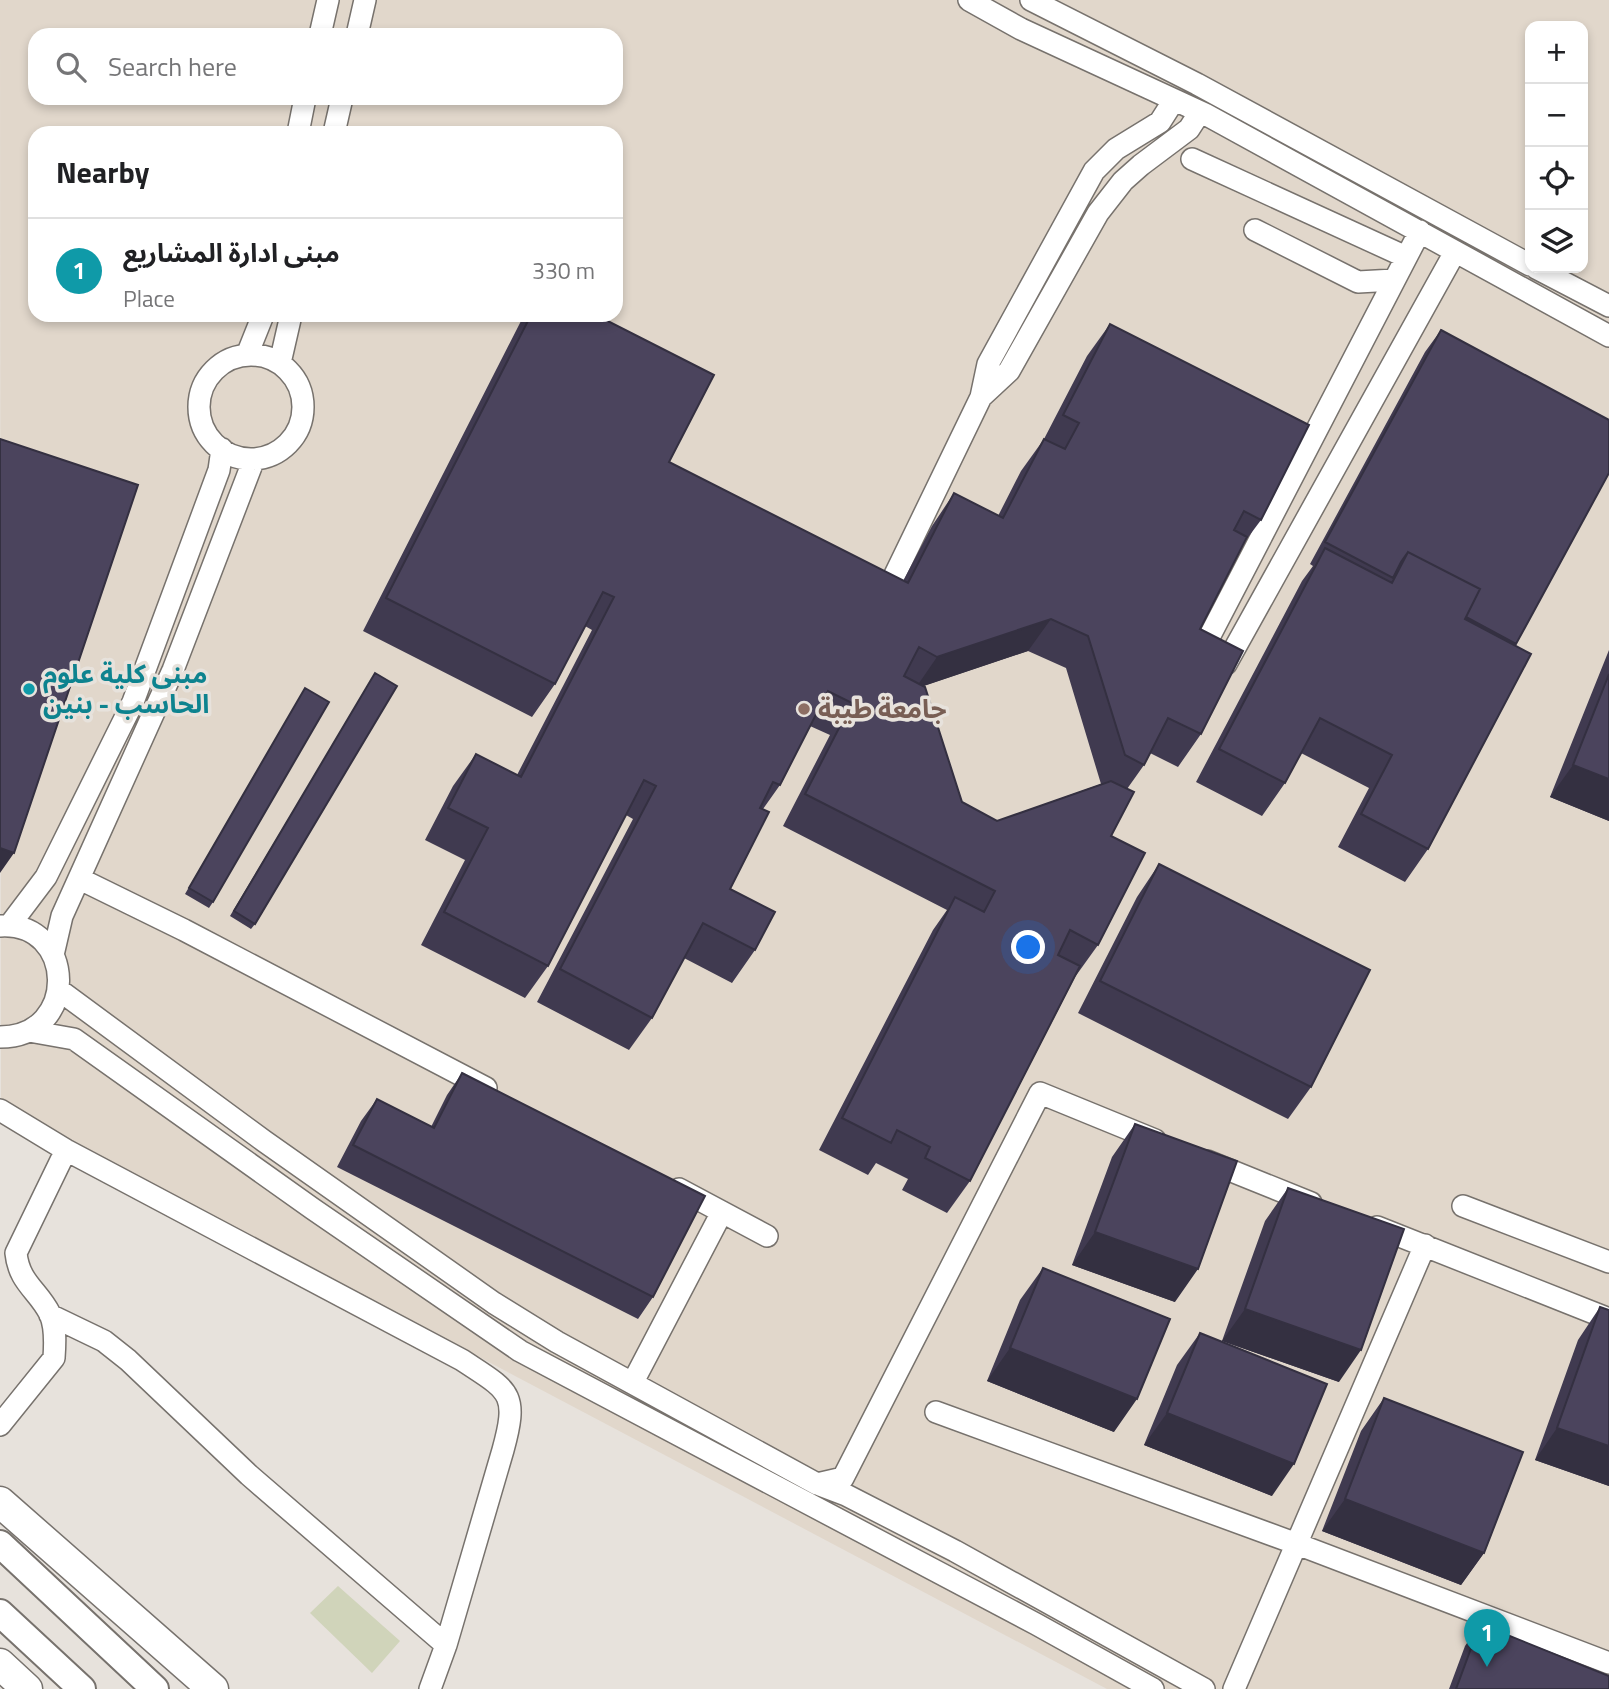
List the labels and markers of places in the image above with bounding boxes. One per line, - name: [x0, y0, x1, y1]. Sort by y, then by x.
- place label: مبنى كلية علوم الحاسب - بنين: [43, 654, 209, 723]
- marker: مبنى كلية علوم الحاسب - بنين: [21, 681, 37, 697]
- place label: جامعة طيبة: [818, 689, 947, 728]
- marker: جامعة طيبة: [796, 701, 812, 717]
- pin: 1: [1464, 1609, 1510, 1667]

